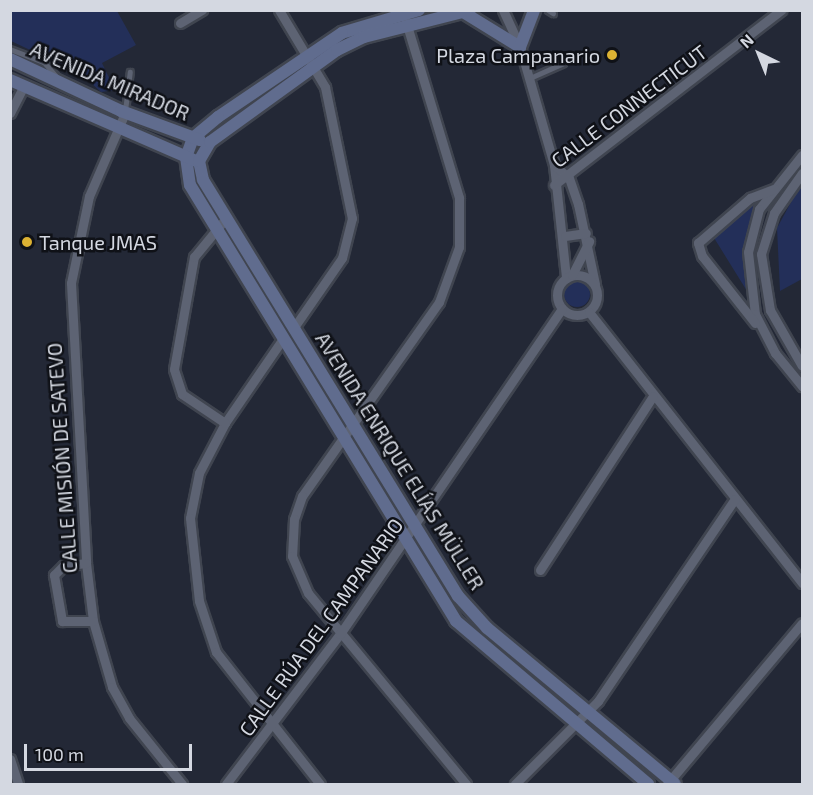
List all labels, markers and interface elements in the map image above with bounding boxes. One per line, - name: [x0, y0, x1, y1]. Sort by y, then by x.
- north arrow: [729, 24, 789, 84]
- text: N: [736, 30, 757, 51]
- street label: AVENIDA MIRADOR: [27, 37, 193, 125]
- street label: CALLE CONNECTICUT: [547, 40, 711, 172]
- place label: Plaza Campanario: [436, 43, 600, 67]
- marker: Plaza Campanario: [605, 48, 619, 62]
- place label: Tanque JMAS: [39, 230, 157, 254]
- marker: Tanque JMAS: [20, 235, 34, 249]
- street label: AVENIDA ENRIQUE ELÍAS MÜLLER: [310, 328, 490, 594]
- street label: CALLE MISIÓN DE SATEVO: [42, 342, 82, 574]
- street label: CALLE RÚA DEL CAMPANARIO: [234, 513, 408, 741]
- scale bar: [27, 732, 195, 770]
- text: 100 m: [35, 743, 84, 765]

